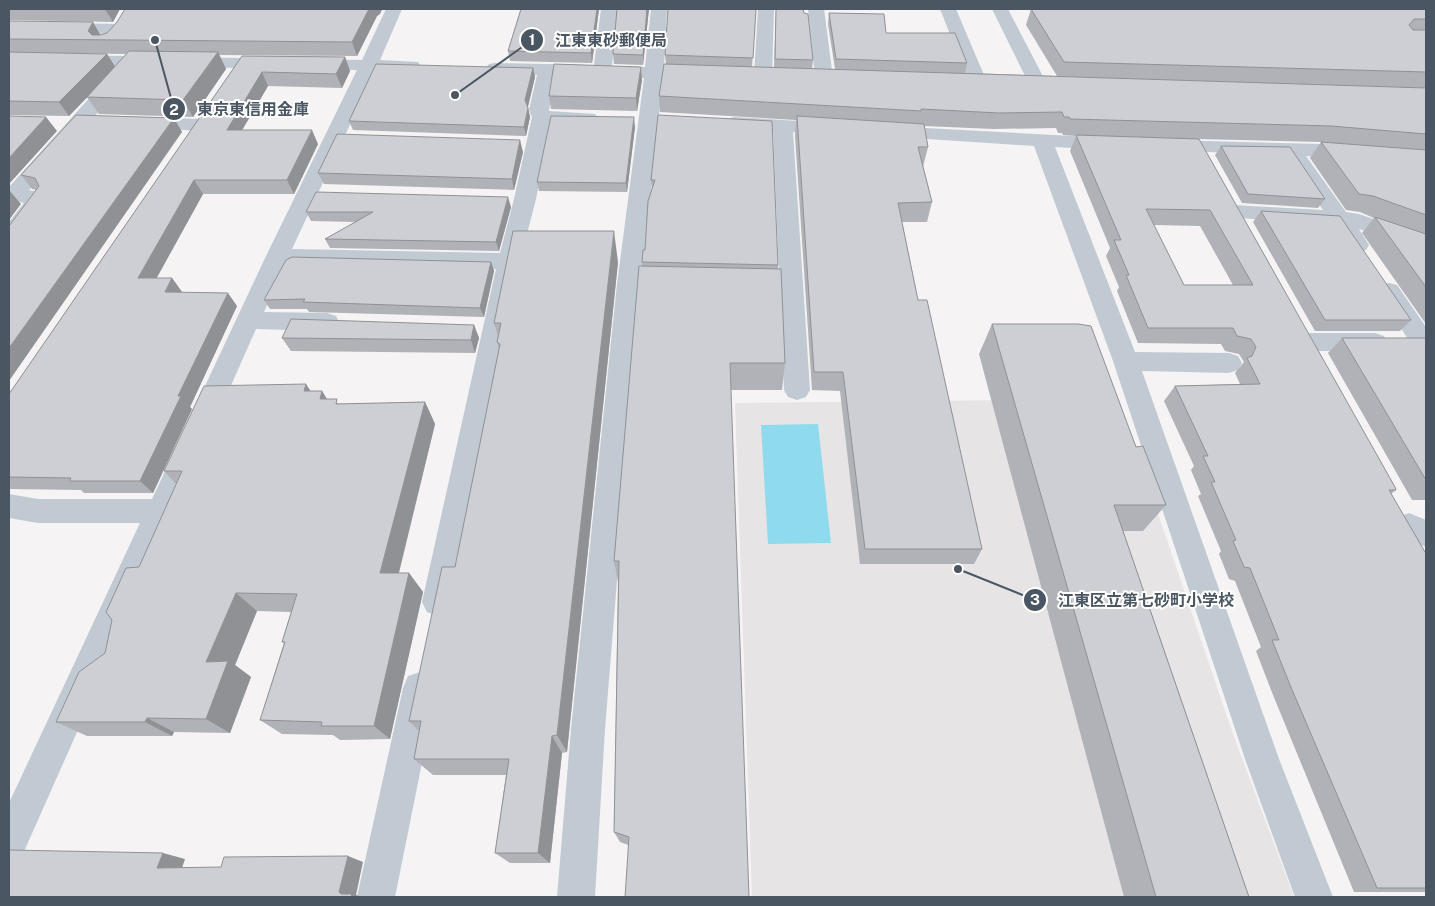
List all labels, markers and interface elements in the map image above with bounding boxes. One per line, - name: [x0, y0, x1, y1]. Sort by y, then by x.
- callout: 江東東砂郵便局: [520, 25, 677, 56]
- text: 1: [529, 31, 535, 48]
- text: 江東東砂郵便局: [555, 31, 667, 50]
- callout: 東京東信用金庫: [162, 94, 319, 125]
- text: 東京東信用金庫: [197, 100, 309, 119]
- text: 2: [169, 101, 179, 118]
- callout: 江東区立第七砂町小学校: [1023, 585, 1244, 616]
- text: 3: [1030, 591, 1040, 608]
- text: 江東区立第七砂町小学校: [1058, 591, 1234, 610]

